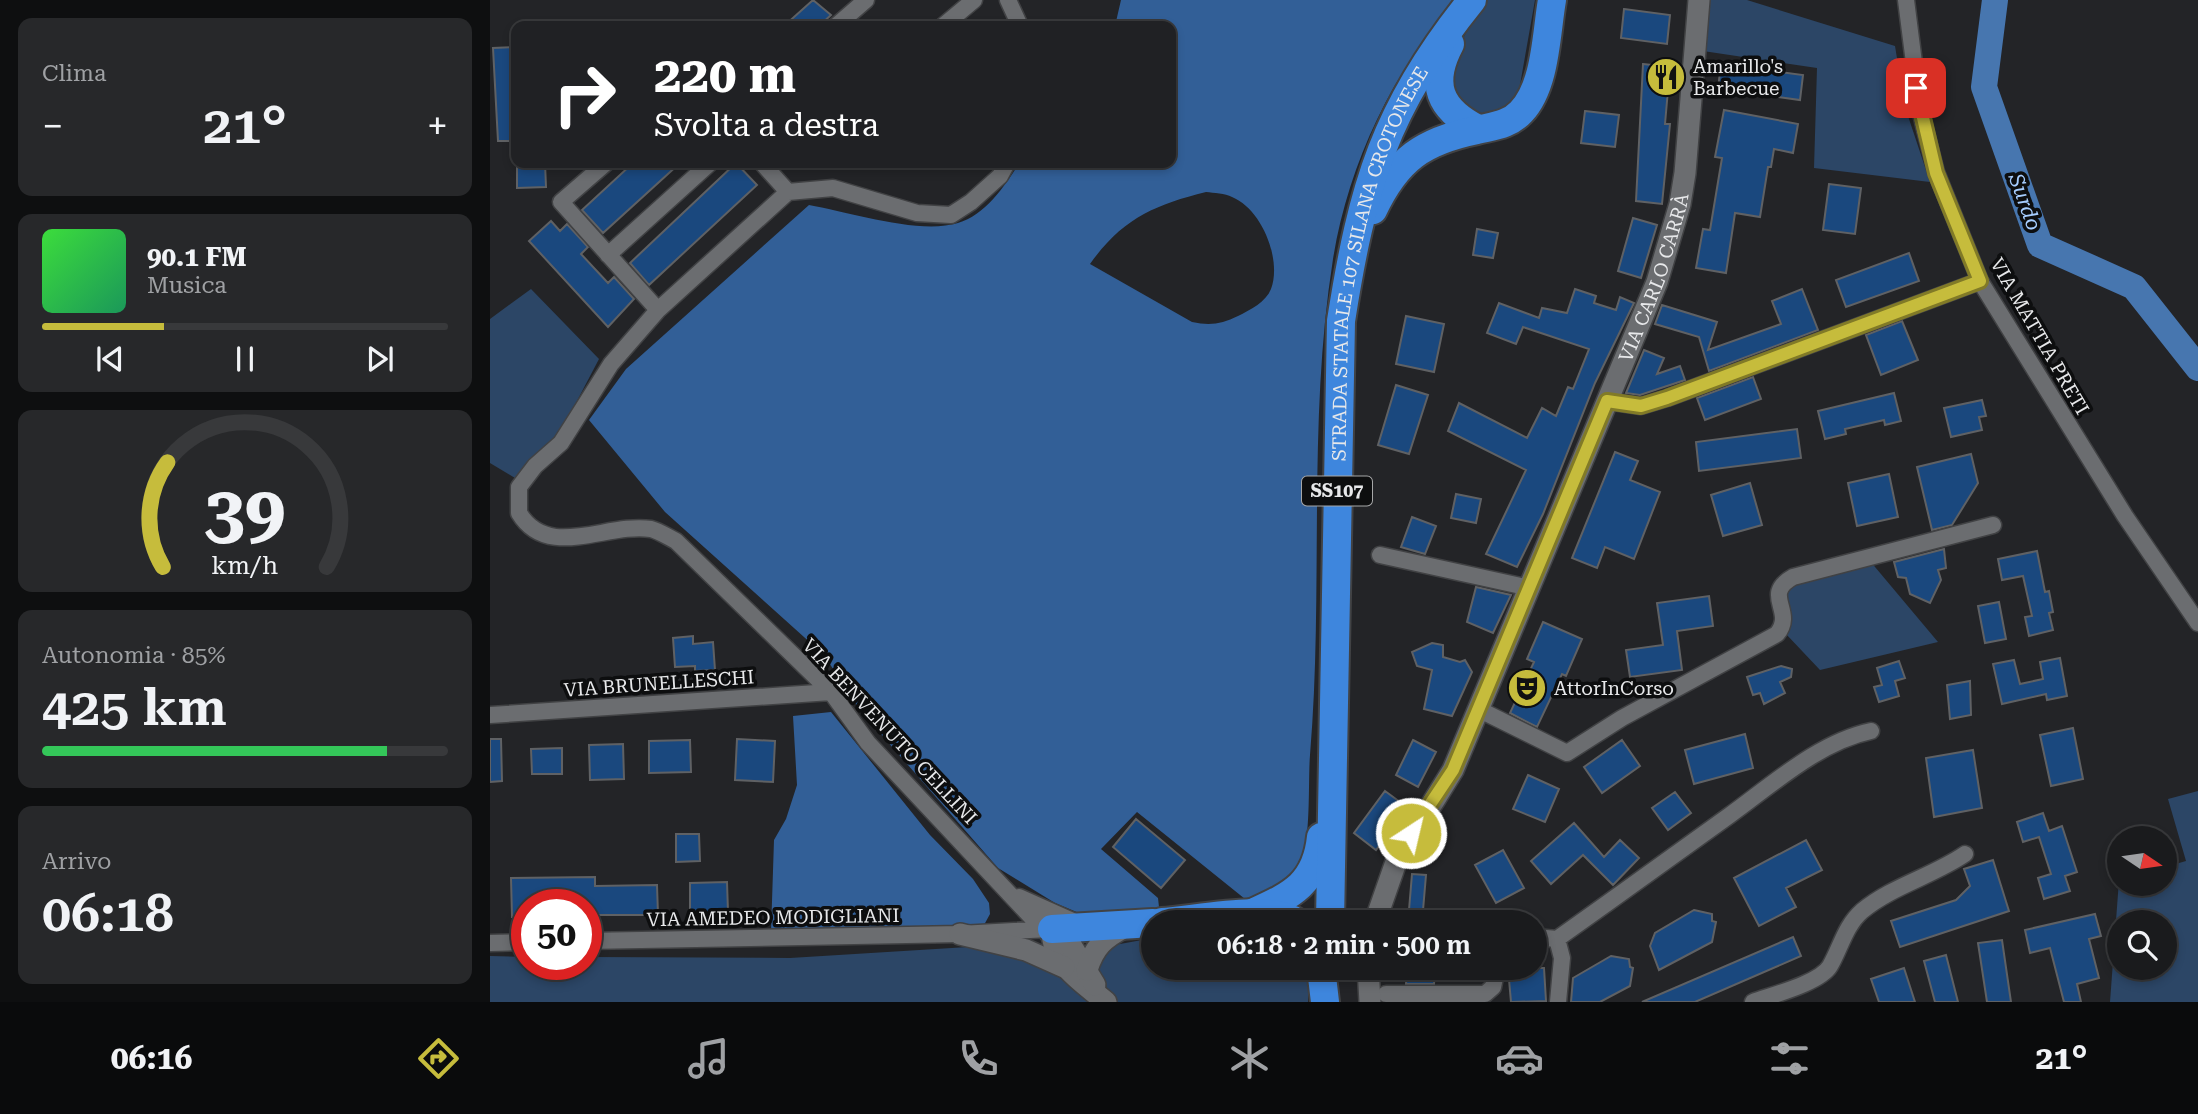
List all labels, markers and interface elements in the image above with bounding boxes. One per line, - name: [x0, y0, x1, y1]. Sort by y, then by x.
- text: 220 m: [654, 47, 796, 104]
- icon: right: [539, 49, 630, 140]
- place label: Amarillo's Barbecue: [1693, 55, 1783, 100]
- restaurant icon: Amarillo's Barbecue: [1645, 56, 1687, 98]
- pin: [1886, 58, 1946, 118]
- text: Clima: [42, 60, 106, 87]
- street label: STRADA STATALE 107 SILANA CROTONESE: [1327, 62, 1433, 461]
- icon: arrive: [1897, 69, 1935, 107]
- text: 21°: [203, 95, 287, 156]
- text: −: [42, 104, 63, 148]
- text: +: [427, 104, 448, 148]
- text: Svolta a destra: [654, 106, 879, 144]
- water label: Surdo: [2003, 169, 2046, 234]
- street label: VIA CARLO CARRÀ: [1614, 191, 1694, 365]
- text: 90.1 FM: [147, 242, 247, 272]
- street label: VIA MATTIA PRETI: [1985, 254, 2094, 419]
- text: Musica: [147, 272, 227, 299]
- icon: previous: [91, 340, 129, 378]
- icon: pause: [226, 340, 264, 378]
- icon: next: [361, 340, 399, 378]
- text: 39: [204, 470, 286, 555]
- road number: SS107: [1302, 476, 1372, 505]
- text: km/h: [212, 551, 278, 580]
- street label: VIA BENVENUTO CELLINI: [797, 634, 982, 829]
- text: Autonomia · 85%: [42, 642, 226, 669]
- street label: VIA BRUNELLESCHI: [563, 665, 755, 702]
- theatre icon: AttorInCorso: [1506, 667, 1548, 709]
- text: 425 km: [42, 677, 227, 738]
- place label: AttorInCorso: [1554, 677, 1674, 700]
- position arrow: [1374, 796, 1448, 870]
- north arrow: [2107, 826, 2177, 896]
- map controls: [2107, 826, 2177, 980]
- text: Arrivo: [42, 848, 111, 875]
- text: 06:18: [42, 883, 174, 944]
- speed limit sign: 50: [511, 889, 602, 980]
- street label: VIA AMEDEO MODIGLIANI: [646, 904, 900, 931]
- button: search: [2107, 910, 2177, 980]
- text: 06:18 · 2 min · 500 m: [1217, 930, 1471, 960]
- icon: directions: [414, 1034, 463, 1083]
- icon: music: [684, 1034, 733, 1083]
- icon: phone: [954, 1034, 1003, 1083]
- icon: climate: [1225, 1034, 1274, 1083]
- icon: car: [1495, 1034, 1544, 1083]
- icon: filters: [1765, 1034, 1814, 1083]
- text: 06:16: [111, 1039, 192, 1077]
- text: 21°: [2036, 1039, 2087, 1077]

